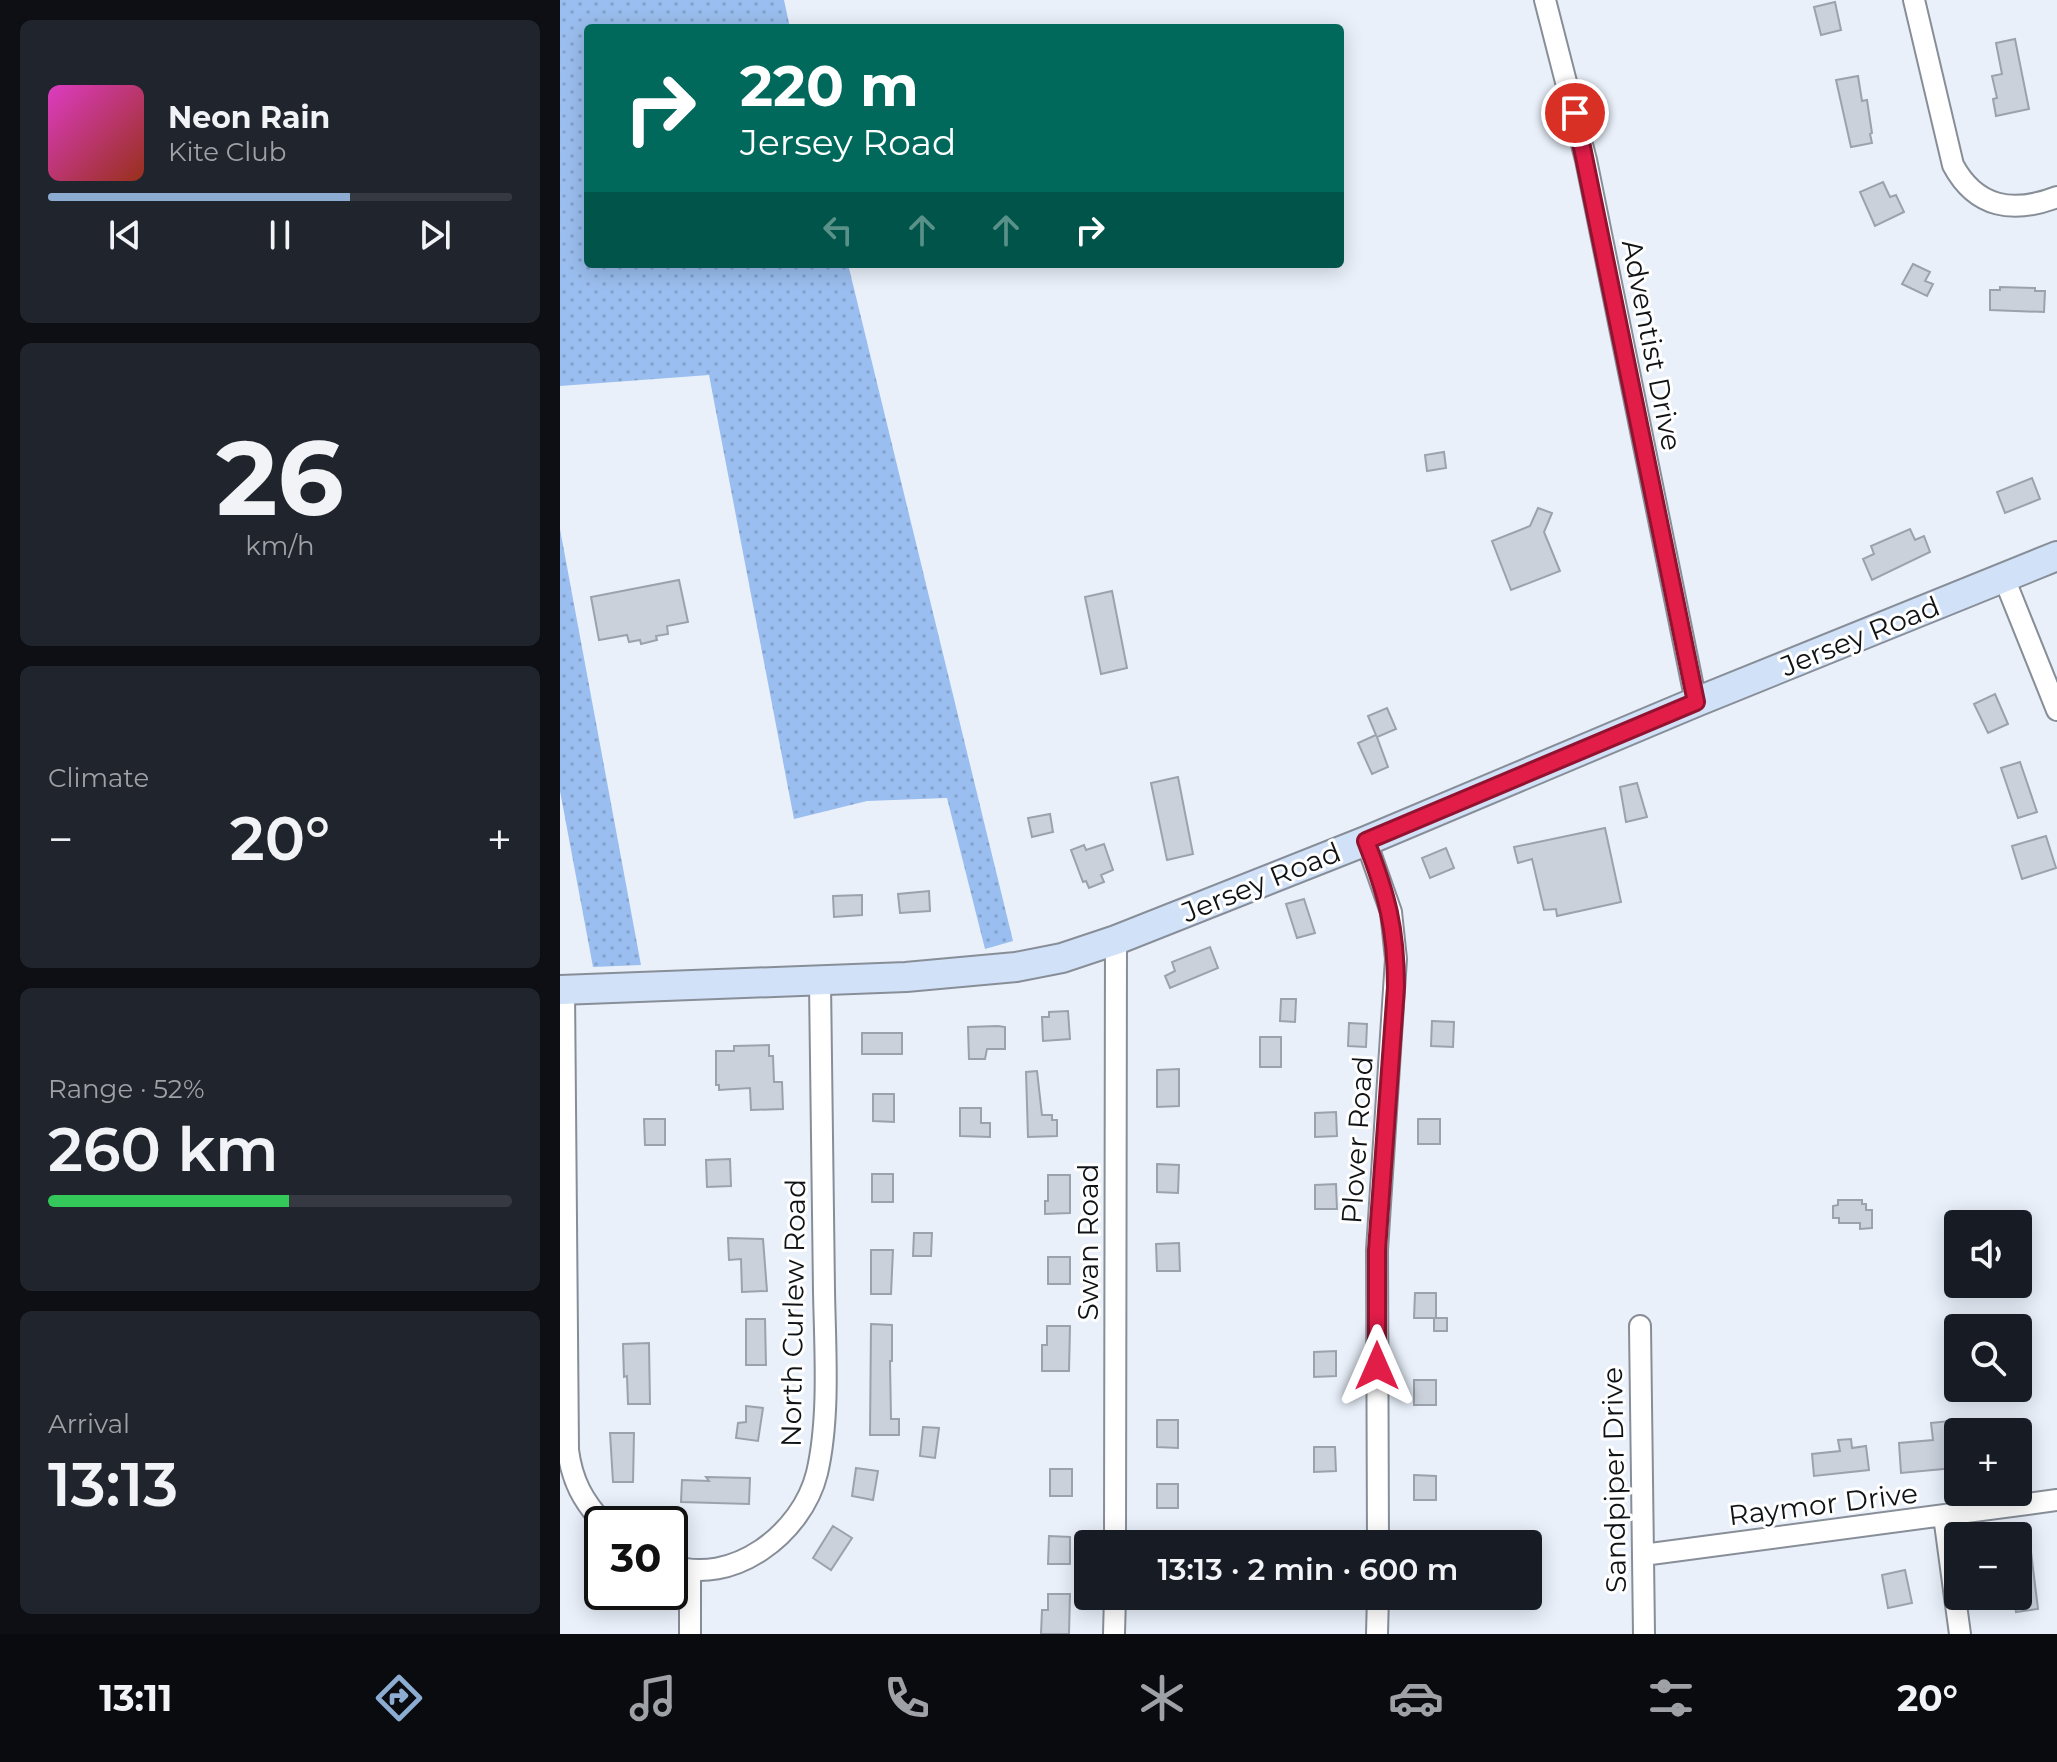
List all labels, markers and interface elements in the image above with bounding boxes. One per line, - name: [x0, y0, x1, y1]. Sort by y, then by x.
- text: 220 m: [740, 52, 919, 120]
- icon: right: [608, 56, 712, 160]
- pin: [1541, 79, 1609, 147]
- icon: arrive: [1553, 91, 1597, 135]
- text: Neon Rain: [168, 99, 330, 136]
- text: Jersey Road: [740, 120, 956, 164]
- text: Kite Club: [168, 136, 286, 168]
- icon: left: [816, 208, 860, 252]
- icon: ahead: [900, 208, 944, 252]
- icon: ahead: [984, 208, 1028, 252]
- icon: right: [1068, 208, 1112, 252]
- icon: previous: [103, 213, 147, 257]
- icon: pause: [258, 213, 302, 257]
- icon: next: [413, 213, 457, 257]
- street label: Adventist Drive: [1615, 237, 1689, 453]
- text: 26: [216, 414, 344, 541]
- text: km/h: [245, 530, 315, 562]
- street label: Jersey Road: [1775, 589, 1944, 684]
- text: Climate: [48, 762, 149, 794]
- text: 20°: [230, 802, 330, 875]
- text: −: [48, 812, 73, 866]
- text: +: [487, 812, 512, 866]
- street label: Jersey Road: [1176, 835, 1345, 930]
- street label: Plover Road: [1334, 1055, 1380, 1225]
- text: Range · 52%: [48, 1073, 204, 1105]
- text: 260 km: [48, 1113, 278, 1186]
- street label: Swan Road: [1071, 1164, 1105, 1321]
- street label: North Curlew Road: [774, 1179, 812, 1447]
- map controls: [1944, 1210, 2032, 1610]
- button: sound: [1944, 1210, 2032, 1298]
- button: search: [1944, 1314, 2032, 1402]
- position arrow: [1335, 1324, 1419, 1408]
- street label: Sandpiper Drive: [1595, 1367, 1633, 1593]
- text: Arrival: [48, 1408, 130, 1440]
- button: +: [1944, 1418, 2032, 1506]
- text: 13:13: [48, 1448, 178, 1521]
- street label: Raymor Drive: [1726, 1476, 1920, 1532]
- speed limit sign: 30: [584, 1506, 688, 1610]
- button: −: [1944, 1522, 2032, 1610]
- text: 13:13 · 2 min · 600 m: [1158, 1551, 1458, 1588]
- icon: directions: [371, 1670, 427, 1726]
- icon: music: [625, 1670, 681, 1726]
- icon: phone: [879, 1670, 935, 1726]
- icon: climate: [1134, 1670, 1190, 1726]
- icon: car: [1388, 1670, 1444, 1726]
- icon: filters: [1643, 1670, 1699, 1726]
- text: 13:11: [99, 1676, 172, 1720]
- text: 20°: [1897, 1676, 1958, 1720]

